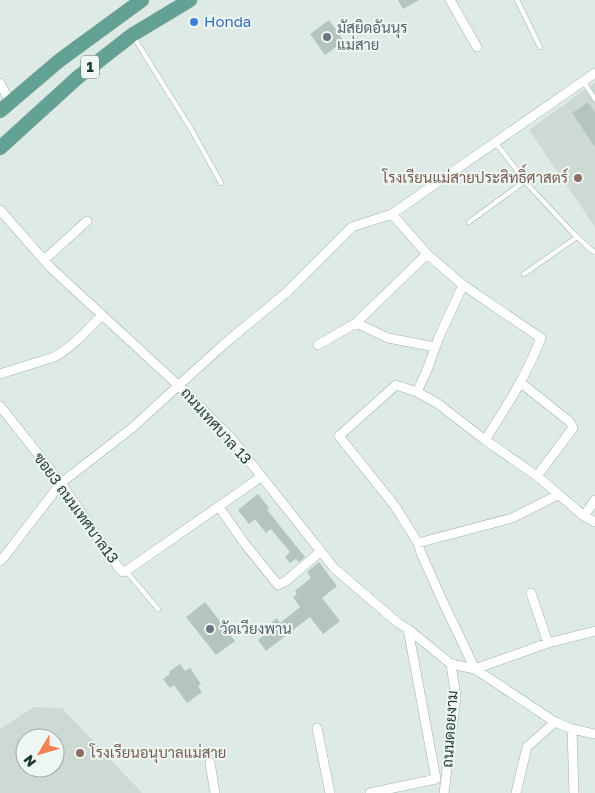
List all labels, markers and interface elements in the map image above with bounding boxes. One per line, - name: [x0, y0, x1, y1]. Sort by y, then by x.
- place label: Honda: [204, 12, 251, 30]
- marker: Honda: [188, 16, 200, 28]
- place label: มัสยิดอันนุร แม่สาย: [337, 18, 408, 53]
- marker: มัสยิดอันนุร แม่สาย: [321, 31, 333, 43]
- road number: 1: [81, 56, 99, 78]
- place label: โรงเรียนแม่สายประสิทธิ์ศาสตร์: [382, 163, 568, 186]
- marker: โรงเรียนแม่สายประสิทธิ์ศาสตร์: [572, 172, 584, 184]
- street label: ถนนเทศบาล 13: [178, 383, 256, 467]
- street label: ซอย3 ถนนเทศบาล13: [31, 449, 123, 566]
- place label: วัดเวียงพาน: [220, 619, 292, 637]
- marker: วัดเวียงพาน: [204, 623, 216, 635]
- street label: ถนนดอยงาม: [437, 690, 461, 768]
- north arrow: [15, 728, 65, 778]
- place label: โรงเรียนอนุบาลแม่สาย: [89, 743, 226, 764]
- marker: โรงเรียนอนุบาลแม่สาย: [74, 747, 86, 759]
- text: N: [19, 752, 39, 771]

